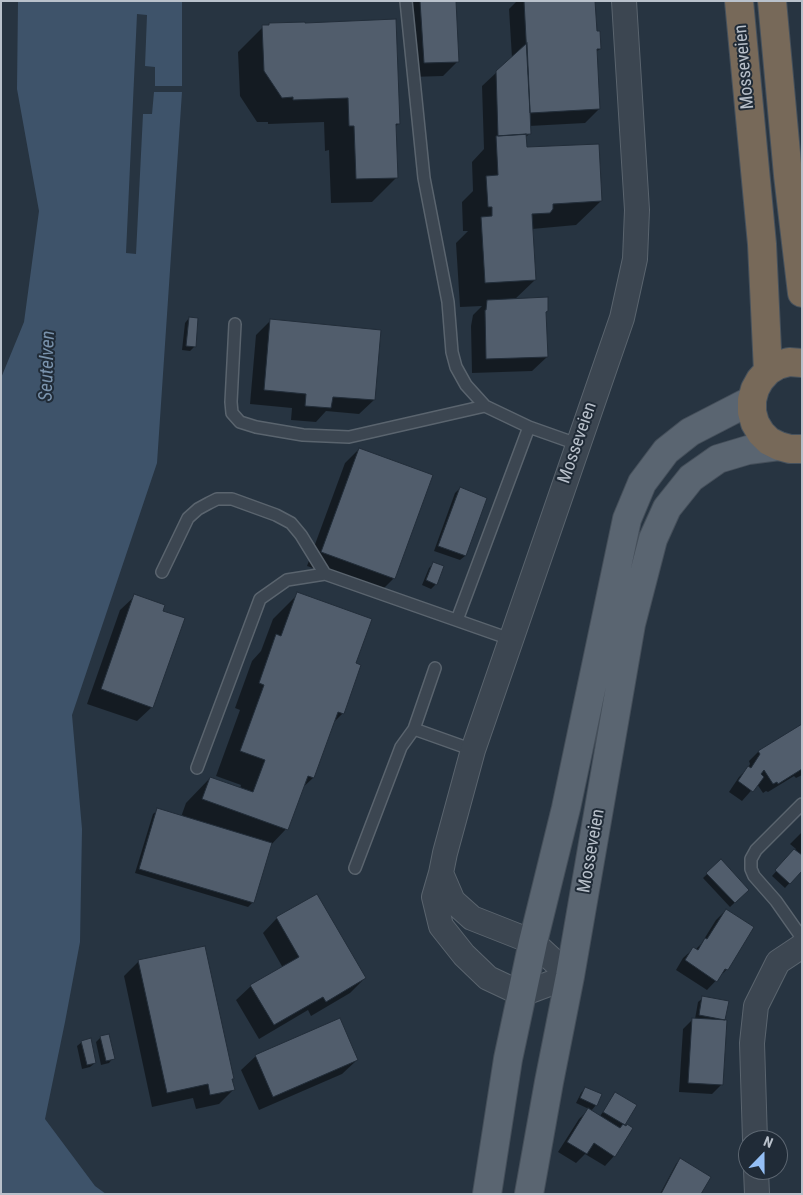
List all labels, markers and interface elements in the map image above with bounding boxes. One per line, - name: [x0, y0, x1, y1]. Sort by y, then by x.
- street label: Mosseveien: [731, 24, 759, 110]
- water label: Seutelven: [35, 330, 61, 402]
- street label: Mosseveien: [554, 399, 602, 487]
- street label: Mosseveien: [574, 807, 610, 895]
- north arrow: [738, 1130, 788, 1180]
- text: N: [761, 1133, 775, 1151]

